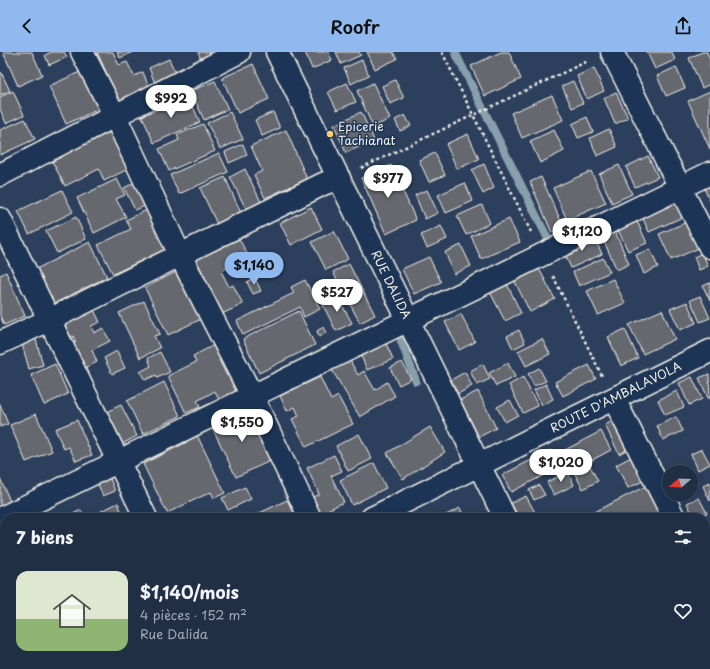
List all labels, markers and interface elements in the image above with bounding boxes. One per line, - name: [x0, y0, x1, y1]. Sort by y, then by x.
- text: Roofr: [330, 13, 380, 40]
- icon: back: [16, 15, 38, 37]
- icon: share: [672, 15, 694, 37]
- pin: $992: [147, 85, 195, 119]
- text: $992: [155, 88, 187, 107]
- place label: Epicerie Tachianat: [338, 117, 396, 149]
- marker: Epicerie Tachianat: [325, 129, 335, 139]
- pin: $977: [364, 165, 412, 199]
- text: $977: [373, 168, 403, 187]
- pin: $1,120: [549, 218, 615, 252]
- text: $1,120: [561, 221, 603, 240]
- street label: RUE DALIDA: [367, 247, 416, 322]
- pin: $1,140: [221, 252, 287, 286]
- text: $1,140: [234, 255, 274, 274]
- pin: $527: [313, 279, 361, 313]
- text: $527: [321, 282, 353, 301]
- street label: ROUTE D'AMBALAVOLA: [547, 356, 684, 437]
- pin: $1,550: [209, 409, 275, 443]
- text: $1,550: [220, 412, 264, 431]
- pin: $1,020: [528, 449, 594, 483]
- text: $1,020: [538, 452, 584, 471]
- north arrow: [662, 465, 698, 501]
- map controls: [662, 465, 698, 501]
- text: 7 biens: [16, 524, 73, 550]
- icon: filters: [672, 526, 694, 548]
- text: $1,140/mois: [140, 579, 239, 605]
- icon: home: [48, 587, 96, 635]
- icon: heart: [672, 600, 694, 622]
- text: 4 pièces · 152 m²: [140, 605, 247, 624]
- text: Rue Dalida: [140, 624, 208, 643]

